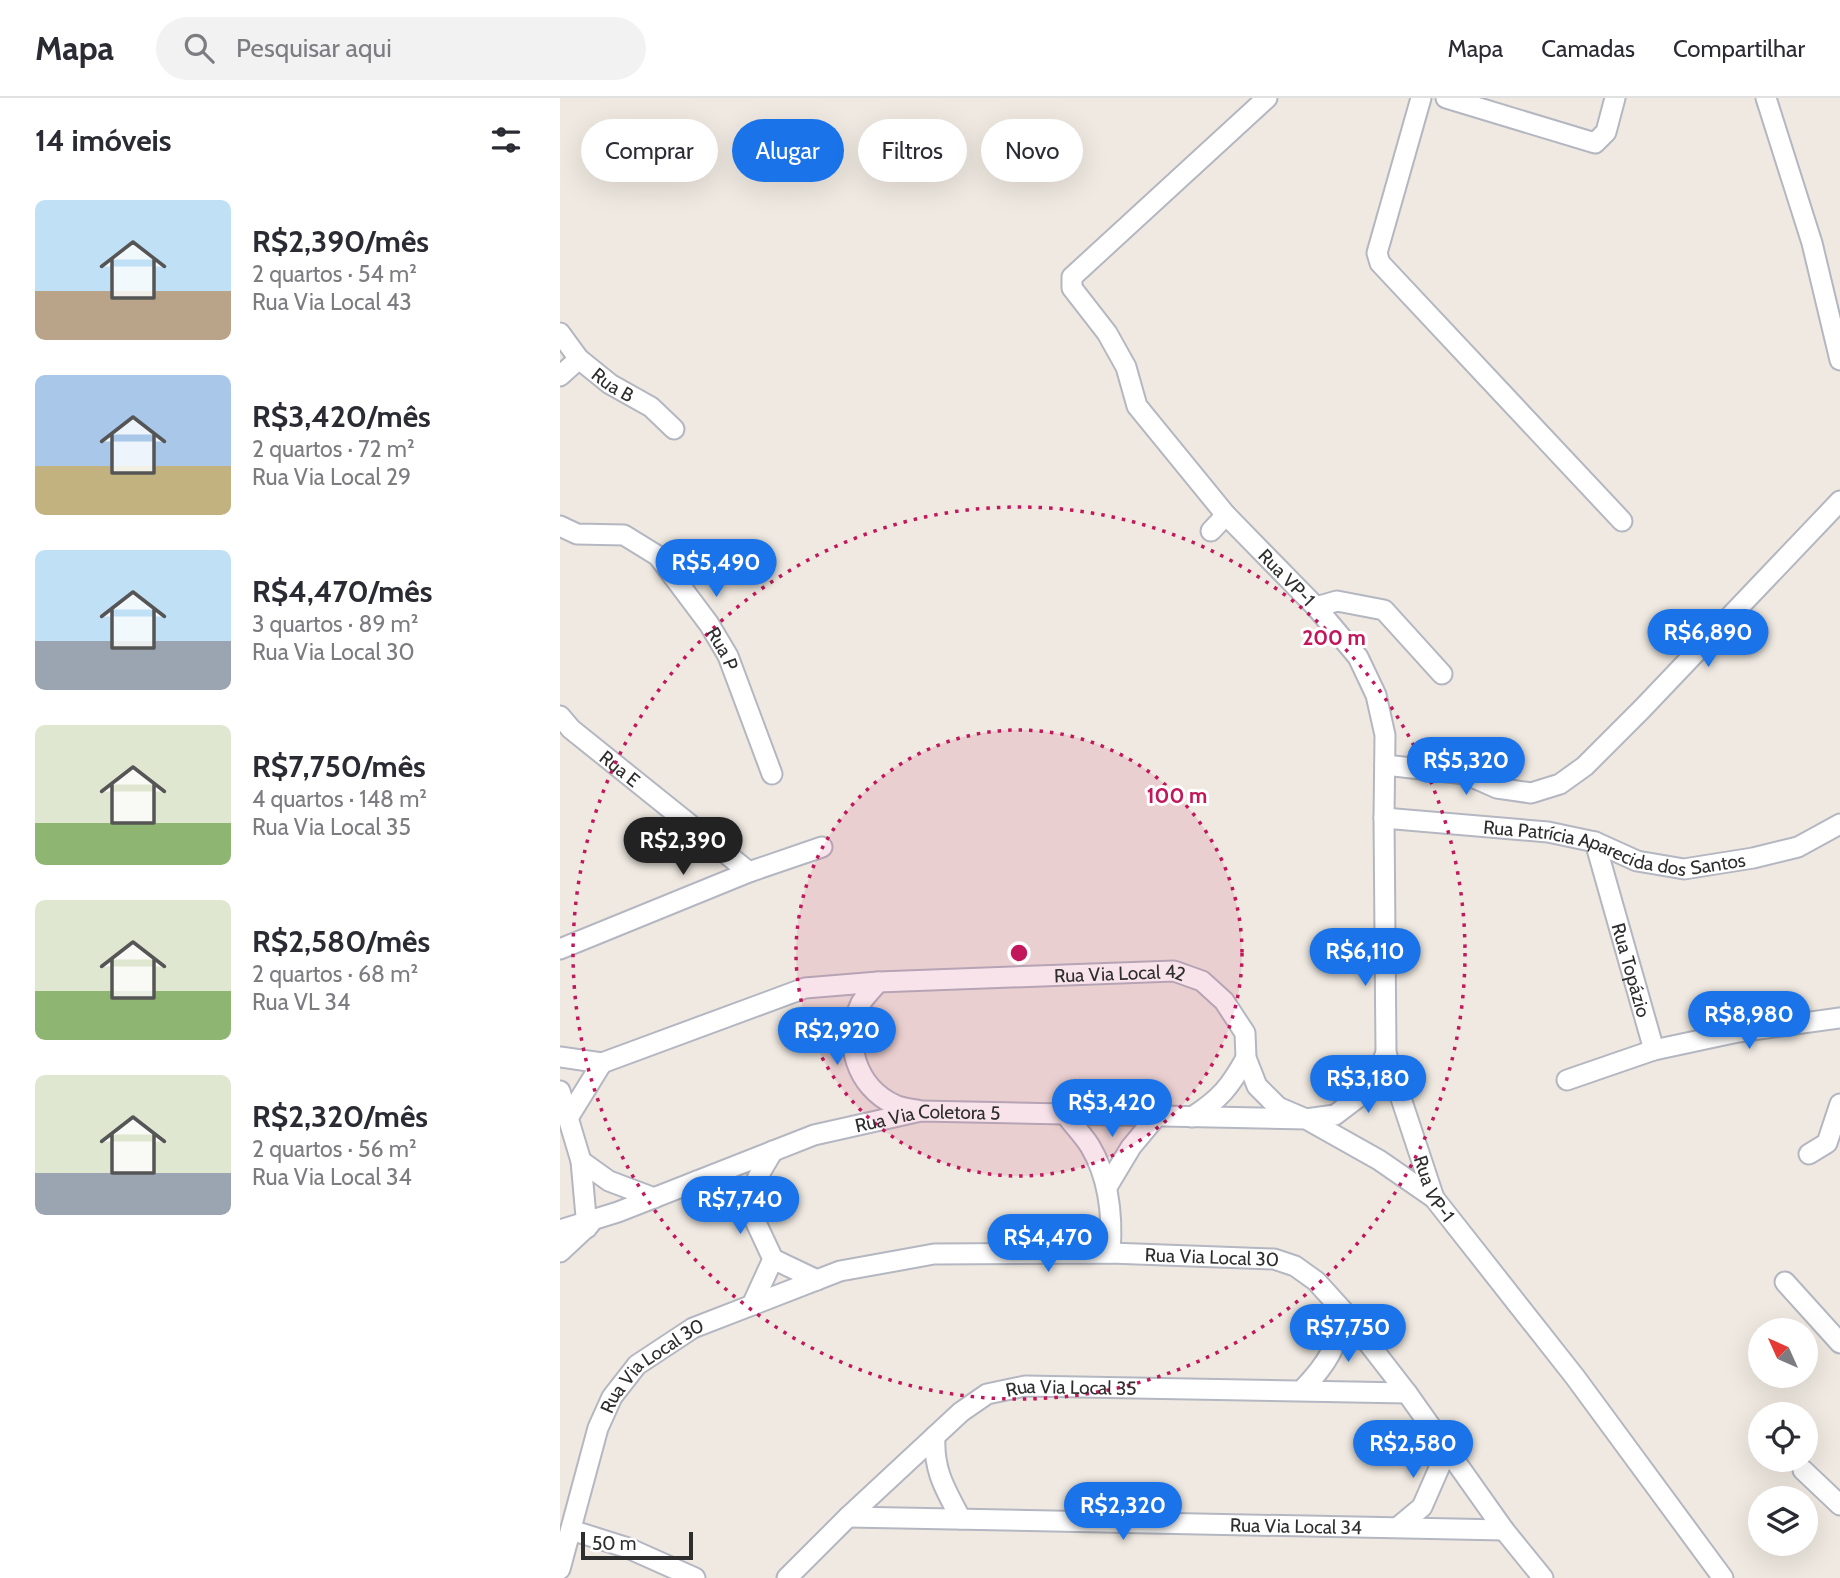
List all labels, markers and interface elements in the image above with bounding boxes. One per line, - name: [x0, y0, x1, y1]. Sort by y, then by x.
- search box: [156, 17, 646, 80]
- text: Mapa: [35, 28, 114, 68]
- icon: search: [180, 29, 218, 67]
- text: Pesquisar aqui: [236, 32, 392, 64]
- text: Mapa: [1447, 34, 1503, 63]
- text: Camadas: [1541, 34, 1635, 63]
- text: Compartilhar: [1673, 34, 1805, 63]
- chip: Comprar: [581, 119, 718, 182]
- chip: Alugar: [732, 119, 844, 182]
- chip: Filtros: [858, 119, 967, 182]
- chip: Novo: [981, 119, 1083, 182]
- icon: filters: [487, 121, 525, 159]
- text: 14 imóveis: [35, 122, 172, 159]
- text: R$2,390/mês: [252, 223, 429, 260]
- icon: home: [91, 228, 175, 312]
- text: 2 quartos · 54 m²: [252, 260, 417, 288]
- text: Rua Via Local 43: [252, 288, 412, 316]
- street label: Rua B: [587, 362, 638, 407]
- text: R$3,420/mês: [252, 398, 431, 435]
- icon: home: [91, 403, 175, 487]
- text: 2 quartos · 72 m²: [252, 435, 415, 463]
- text: Rua Via Local 29: [252, 463, 411, 491]
- pin: R$5,490: [651, 540, 781, 599]
- street label: Rua VP-1: [1254, 544, 1320, 611]
- text: R$5,490: [672, 548, 760, 576]
- text: R$4,470/mês: [252, 573, 432, 610]
- icon: home: [91, 578, 175, 662]
- text: 3 quartos · 89 m²: [252, 610, 418, 638]
- pin: R$6,890: [1643, 610, 1773, 669]
- text: R$6,890: [1663, 618, 1753, 646]
- street label: Rua P: [702, 623, 744, 673]
- text: 200 m: [1302, 625, 1366, 650]
- text: Rua Via Local 30: [252, 638, 415, 666]
- pin: R$5,320: [1401, 738, 1531, 797]
- street label: Rua E: [595, 745, 645, 792]
- text: R$5,320: [1423, 746, 1509, 774]
- text: R$7,750/mês: [252, 748, 426, 785]
- icon: home: [91, 753, 175, 837]
- text: 100 m: [1147, 783, 1207, 808]
- text: 4 quartos · 148 m²: [252, 785, 427, 813]
- text: Rua Via Local 35: [252, 813, 411, 841]
- street label: Rua Patrícia Aparecida dos Santos: [1482, 815, 1747, 881]
- pin: R$2,390: [618, 818, 748, 877]
- text: R$2,390: [640, 826, 726, 854]
- street label: Rua Topázio: [1607, 920, 1656, 1020]
- text: R$2,580/mês: [252, 923, 430, 960]
- icon: home: [91, 928, 175, 1012]
- pin: R$6,110: [1300, 928, 1430, 988]
- text: R$6,110: [1326, 937, 1404, 965]
- centre of rings: [1007, 941, 1031, 965]
- street label: Rua Via Local 42: [1053, 959, 1189, 987]
- text: 2 quartos · 68 m²: [252, 960, 418, 988]
- text: Rua VL 34: [252, 988, 350, 1016]
- pin: R$8,980: [1684, 992, 1814, 1051]
- text: R$8,980: [1704, 1000, 1794, 1028]
- pin: R$2,920: [772, 1007, 902, 1067]
- text: R$2,920: [794, 1016, 880, 1044]
- pin: R$3,180: [1303, 1056, 1433, 1115]
- text: R$3,180: [1326, 1064, 1410, 1092]
- pin: R$3,420: [1047, 1080, 1177, 1139]
- text: R$3,420: [1068, 1088, 1156, 1116]
- text: R$2,320/mês: [252, 1098, 428, 1135]
- street label: Rua Via Coletora 5: [853, 1099, 1001, 1137]
- icon: home: [91, 1103, 175, 1187]
- text: 2 quartos · 56 m²: [252, 1135, 417, 1163]
- street label: Rua VP-1: [1409, 1152, 1460, 1226]
- text: Rua Via Local 34: [252, 1163, 412, 1191]
- pin: R$7,740: [675, 1176, 805, 1236]
- text: R$7,740: [697, 1185, 783, 1213]
- pin: R$4,470: [983, 1214, 1113, 1274]
- text: R$4,470: [1003, 1223, 1093, 1251]
- street label: Rua Via Local 30: [1144, 1243, 1280, 1271]
- pin: R$7,750: [1283, 1304, 1413, 1364]
- text: R$7,750: [1306, 1313, 1390, 1341]
- street label: Rua Via Local 30: [595, 1314, 707, 1417]
- north arrow: [1748, 1318, 1818, 1388]
- map controls: [1748, 1318, 1818, 1556]
- street label: Rua Via Local 35: [1003, 1374, 1137, 1401]
- button: locate: [1748, 1402, 1818, 1472]
- pin: R$2,580: [1348, 1420, 1478, 1480]
- text: R$2,580: [1369, 1429, 1457, 1457]
- pin: R$2,320: [1058, 1482, 1188, 1542]
- button: layers: [1748, 1486, 1818, 1556]
- text: R$2,320: [1080, 1491, 1166, 1519]
- street label: Rua Via Local 34: [1230, 1513, 1362, 1539]
- scale bar: [581, 1529, 693, 1561]
- text: 50 m: [592, 1532, 636, 1555]

